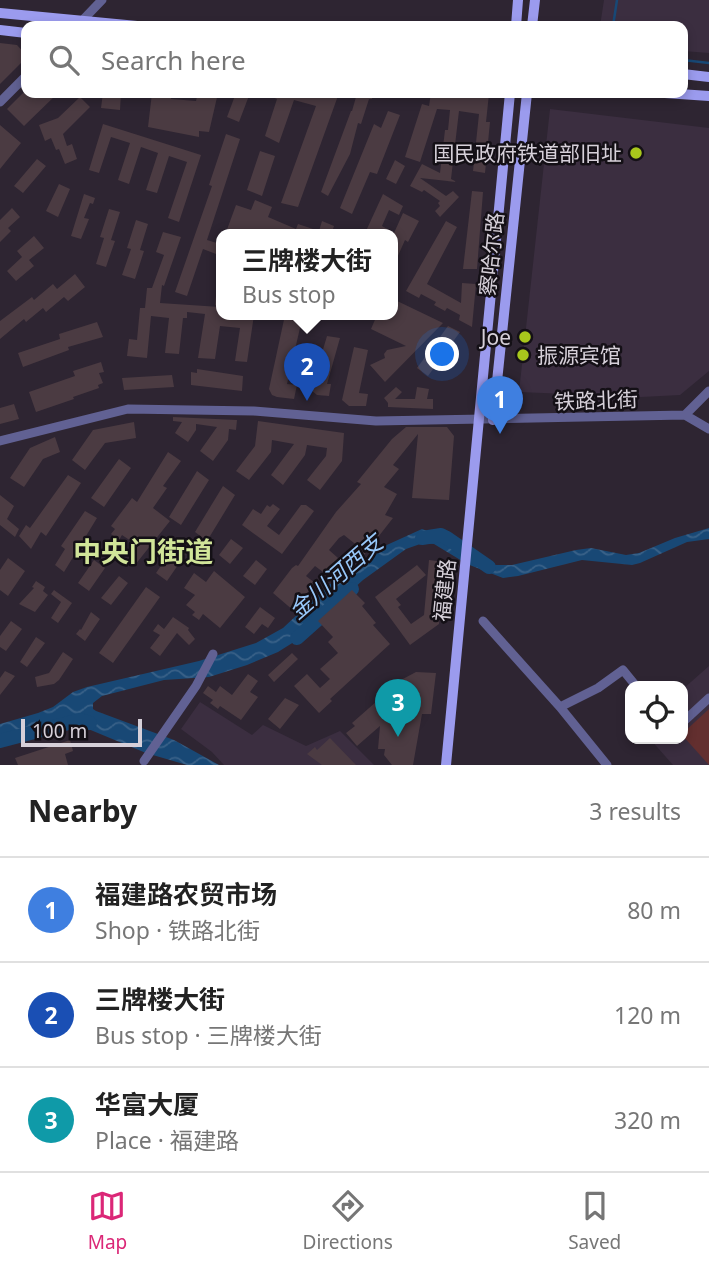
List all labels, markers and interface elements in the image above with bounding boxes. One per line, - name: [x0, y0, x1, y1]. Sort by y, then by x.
- search box: [21, 21, 688, 98]
- icon: search: [45, 41, 83, 79]
- text: Search here: [101, 42, 246, 78]
- place label: 国民政府铁道部旧址: [433, 139, 622, 167]
- marker: 国民政府铁道部旧址: [628, 145, 644, 161]
- street label: 察哈尔路: [473, 211, 509, 297]
- popup: [216, 229, 398, 320]
- text: 三牌楼大街: [242, 242, 372, 278]
- text: Bus stop: [242, 278, 336, 310]
- place label: Joe: [479, 323, 511, 351]
- marker: Joe: [517, 329, 533, 345]
- your location: [425, 337, 459, 371]
- place label: 振源宾馆: [537, 341, 621, 369]
- pin: 2: [284, 343, 330, 401]
- marker: 振源宾馆: [515, 347, 531, 363]
- pin: 1: [477, 376, 523, 434]
- street label: 铁路北街: [554, 385, 638, 415]
- water label: 金川河西支: [281, 524, 391, 626]
- district label: 中央门街道: [73, 532, 213, 570]
- street label: 福建路: [427, 557, 461, 623]
- pin: 3: [375, 679, 421, 737]
- map controls: [625, 681, 688, 744]
- button: locate: [625, 681, 688, 744]
- scale bar: [21, 716, 142, 748]
- text: 100 m: [32, 718, 87, 744]
- text: Nearby: [28, 790, 137, 831]
- text: 3 results: [589, 795, 681, 827]
- text: 福建路农贸市场: [95, 876, 277, 912]
- text: 1: [44, 894, 58, 926]
- text: 80 m: [627, 894, 681, 926]
- text: Shop · 铁路北街: [95, 914, 260, 946]
- text: 三牌楼大街: [95, 981, 225, 1017]
- text: 2: [44, 999, 58, 1031]
- text: 120 m: [614, 999, 681, 1031]
- text: Bus stop · 三牌楼大街: [95, 1019, 322, 1051]
- text: 华富大厦: [95, 1086, 199, 1122]
- text: 3: [44, 1104, 58, 1136]
- text: 320 m: [614, 1104, 681, 1136]
- text: Place · 福建路: [95, 1124, 239, 1156]
- tab: Map: [88, 1187, 127, 1255]
- tab: Directions: [303, 1187, 393, 1255]
- tab: Saved: [568, 1187, 621, 1255]

